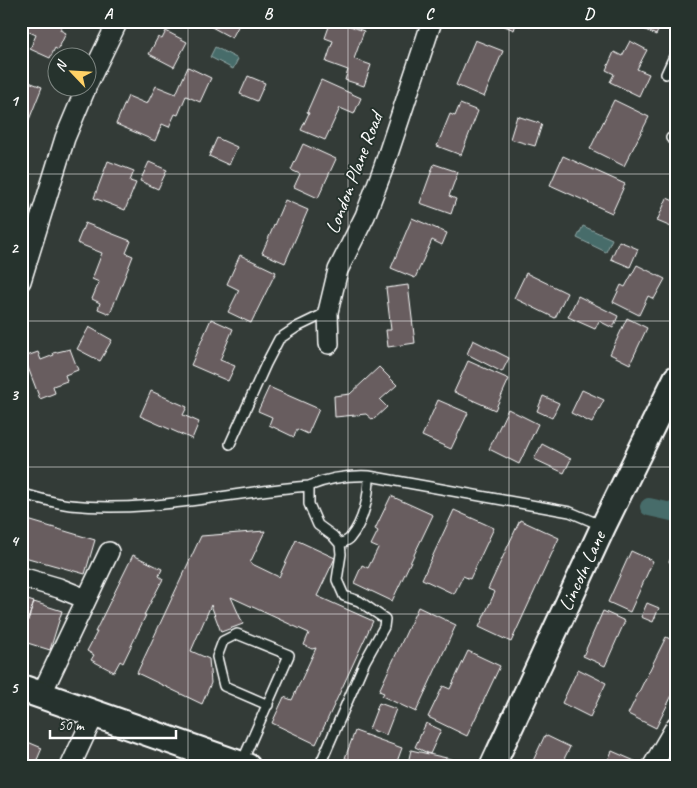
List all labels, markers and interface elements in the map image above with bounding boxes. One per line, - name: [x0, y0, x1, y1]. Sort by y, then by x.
- text: A: [104, 4, 114, 24]
- text: B: [264, 4, 274, 24]
- text: C: [425, 4, 435, 24]
- text: D: [584, 4, 595, 24]
- north arrow: [48, 48, 98, 98]
- text: N: [51, 57, 71, 74]
- text: 1: [10, 91, 19, 111]
- street label: London Plane Road: [319, 106, 390, 237]
- text: 2: [10, 238, 19, 258]
- text: 3: [10, 385, 19, 405]
- street label: Lincoln Lane: [553, 526, 612, 615]
- text: 4: [10, 531, 19, 551]
- text: 5: [11, 678, 20, 698]
- scale bar: [50, 708, 176, 740]
- text: 50 m: [58, 716, 85, 735]

